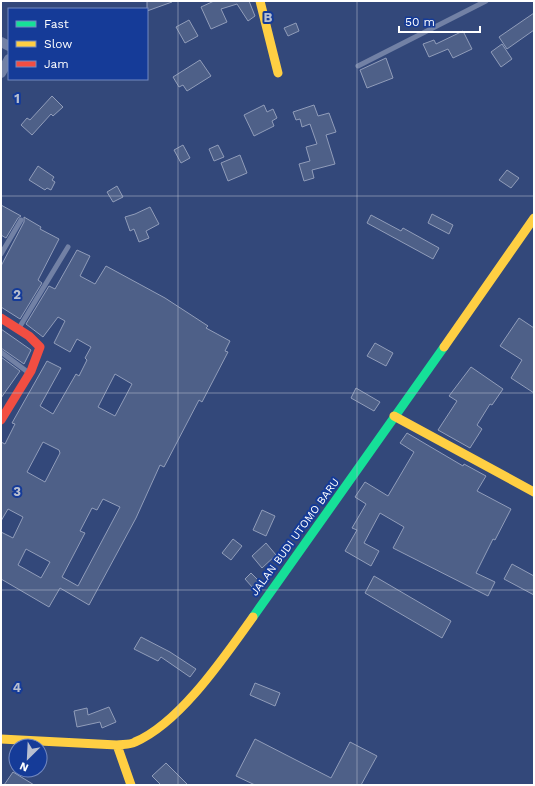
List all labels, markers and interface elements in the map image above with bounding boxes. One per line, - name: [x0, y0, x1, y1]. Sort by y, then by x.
- legend: [8, 8, 148, 80]
- scale bar: [399, 8, 480, 34]
- text: B: [264, 10, 273, 25]
- text: 50 m: [405, 15, 435, 29]
- text: Fast: [44, 17, 69, 31]
- text: Slow: [44, 37, 72, 51]
- text: Jam: [44, 57, 69, 71]
- text: 1: [14, 91, 20, 106]
- text: 2: [13, 287, 21, 302]
- street label: JALAN BUDI UTOMO BARU: [248, 476, 342, 598]
- text: 3: [13, 484, 21, 499]
- text: 4: [13, 680, 22, 695]
- north arrow: [8, 738, 48, 778]
- text: N: [18, 759, 31, 774]

